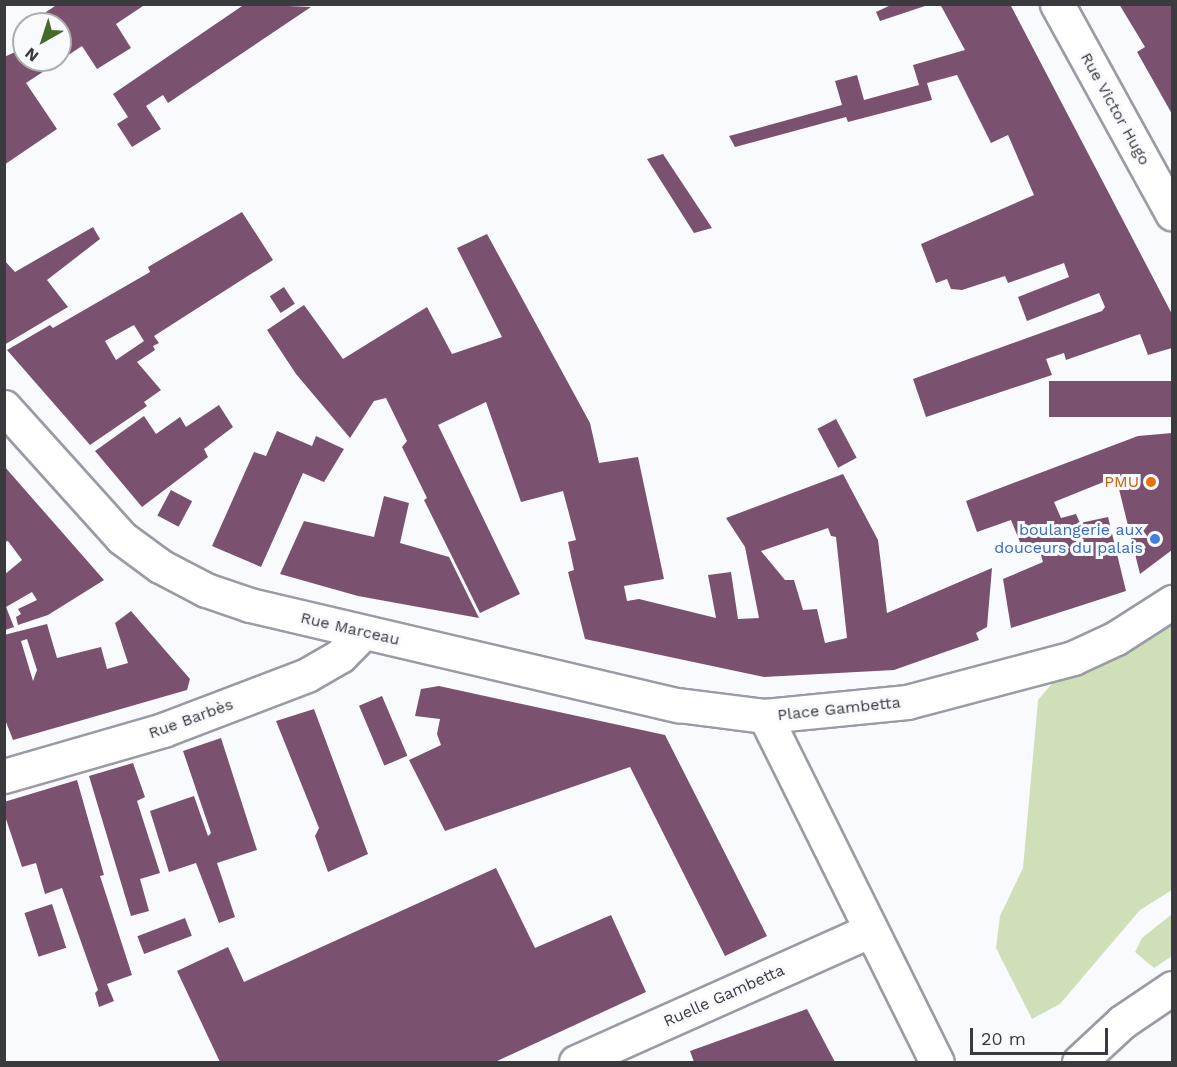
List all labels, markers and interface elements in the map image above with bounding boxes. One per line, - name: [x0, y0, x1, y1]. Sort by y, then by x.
- north arrow: [12, 12, 72, 72]
- text: N: [21, 44, 42, 66]
- street label: Rue Victor Hugo: [1076, 49, 1154, 169]
- place label: PMU: [1104, 472, 1139, 492]
- marker: PMU: [1144, 475, 1158, 489]
- place label: boulangerie aux douceurs du palais: [994, 520, 1143, 558]
- marker: boulangerie aux douceurs du palais: [1148, 532, 1162, 546]
- street label: Rue Marceau: [299, 608, 401, 650]
- street label: Place Gambetta: [776, 693, 902, 725]
- street label: Rue Barbès: [146, 695, 236, 743]
- street label: Ruelle Gambetta: [661, 961, 787, 1031]
- scale bar: [973, 1016, 1111, 1054]
- text: 20 m: [981, 1028, 1026, 1049]

